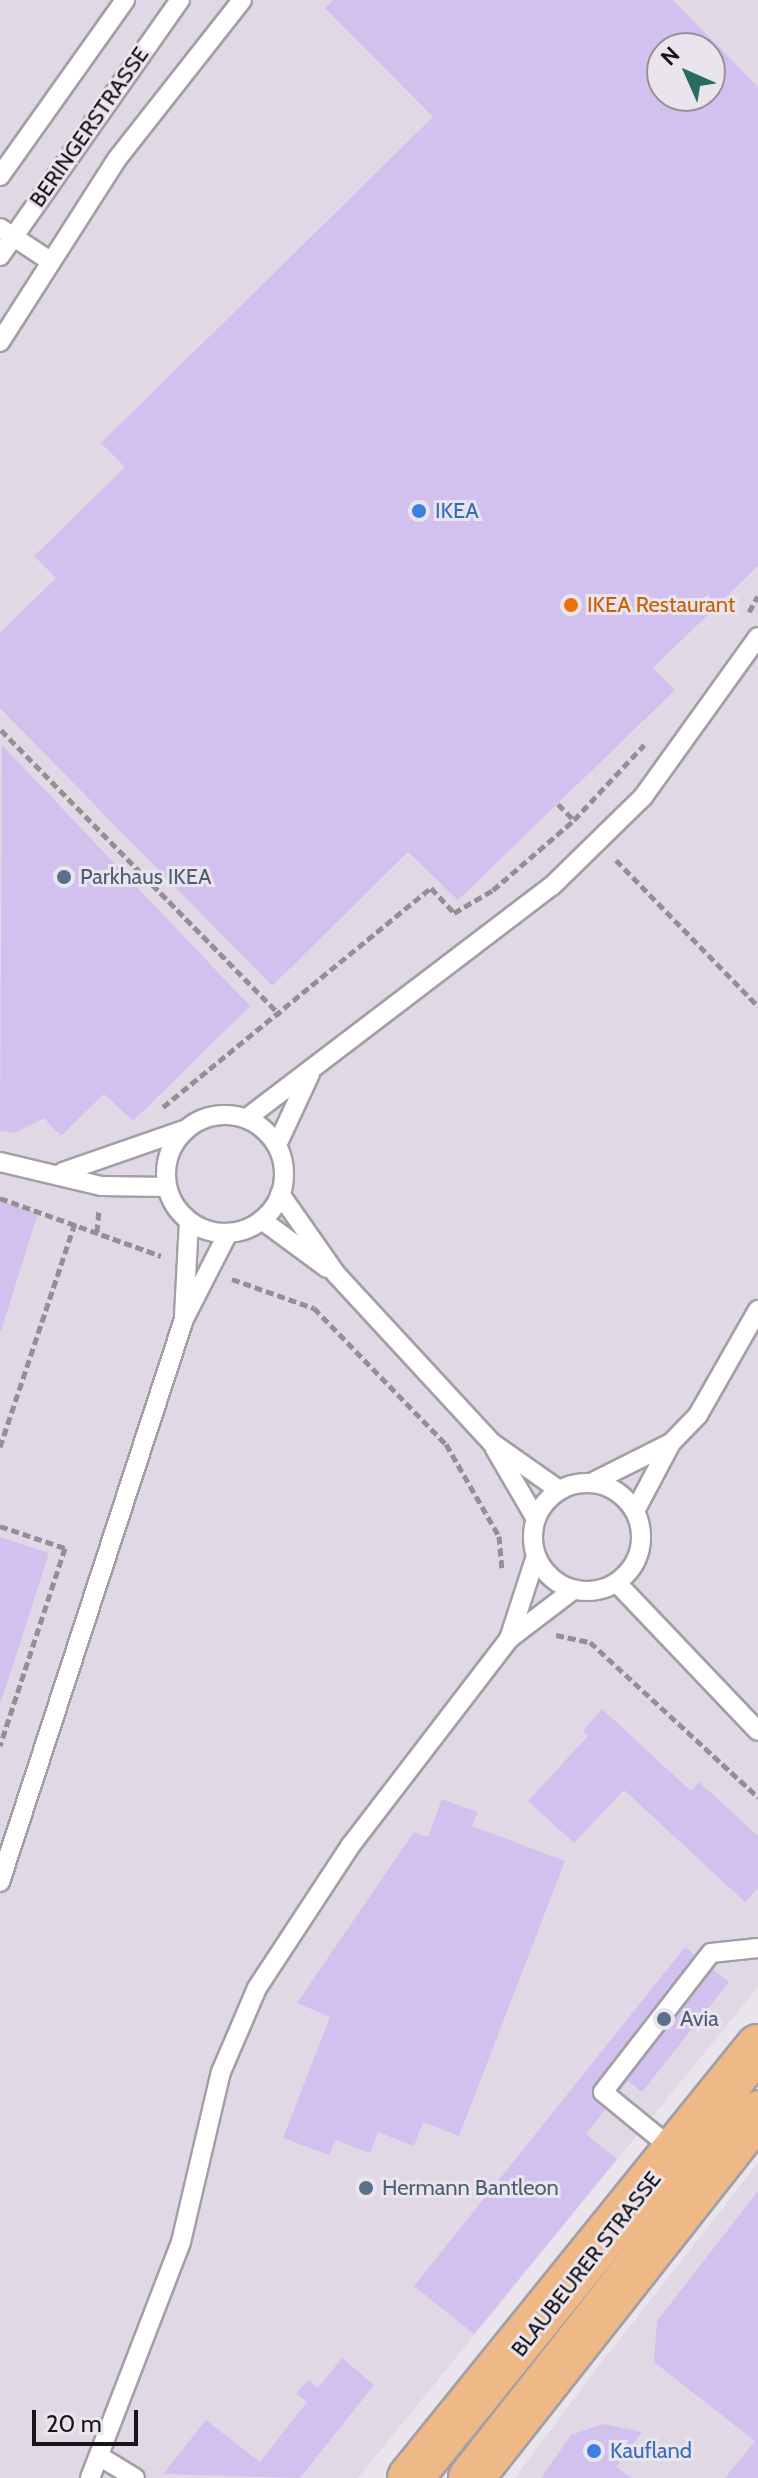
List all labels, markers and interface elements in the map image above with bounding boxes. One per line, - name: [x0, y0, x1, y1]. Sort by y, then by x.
- north arrow: [646, 32, 726, 112]
- text: N: [655, 41, 685, 71]
- street label: BERINGERSTRASSE: [24, 42, 154, 212]
- place label: IKEA: [435, 498, 479, 524]
- marker: IKEA: [410, 502, 428, 520]
- place label: IKEA Restaurant: [587, 592, 735, 618]
- marker: IKEA Restaurant: [562, 596, 580, 614]
- place label: Parkhaus IKEA: [80, 864, 212, 890]
- marker: Parkhaus IKEA: [55, 868, 73, 886]
- place label: Avia: [680, 2006, 719, 2032]
- marker: Avia: [655, 2010, 673, 2028]
- street label: BLAUBEURER STRASSE: [506, 2166, 666, 2362]
- place label: Hermann Bantleon: [382, 2175, 559, 2201]
- marker: Hermann Bantleon: [357, 2179, 375, 2197]
- scale bar: [36, 2394, 142, 2444]
- text: 20 m: [46, 2409, 102, 2438]
- place label: Kaufland: [610, 2438, 692, 2464]
- marker: Kaufland: [585, 2442, 603, 2460]

